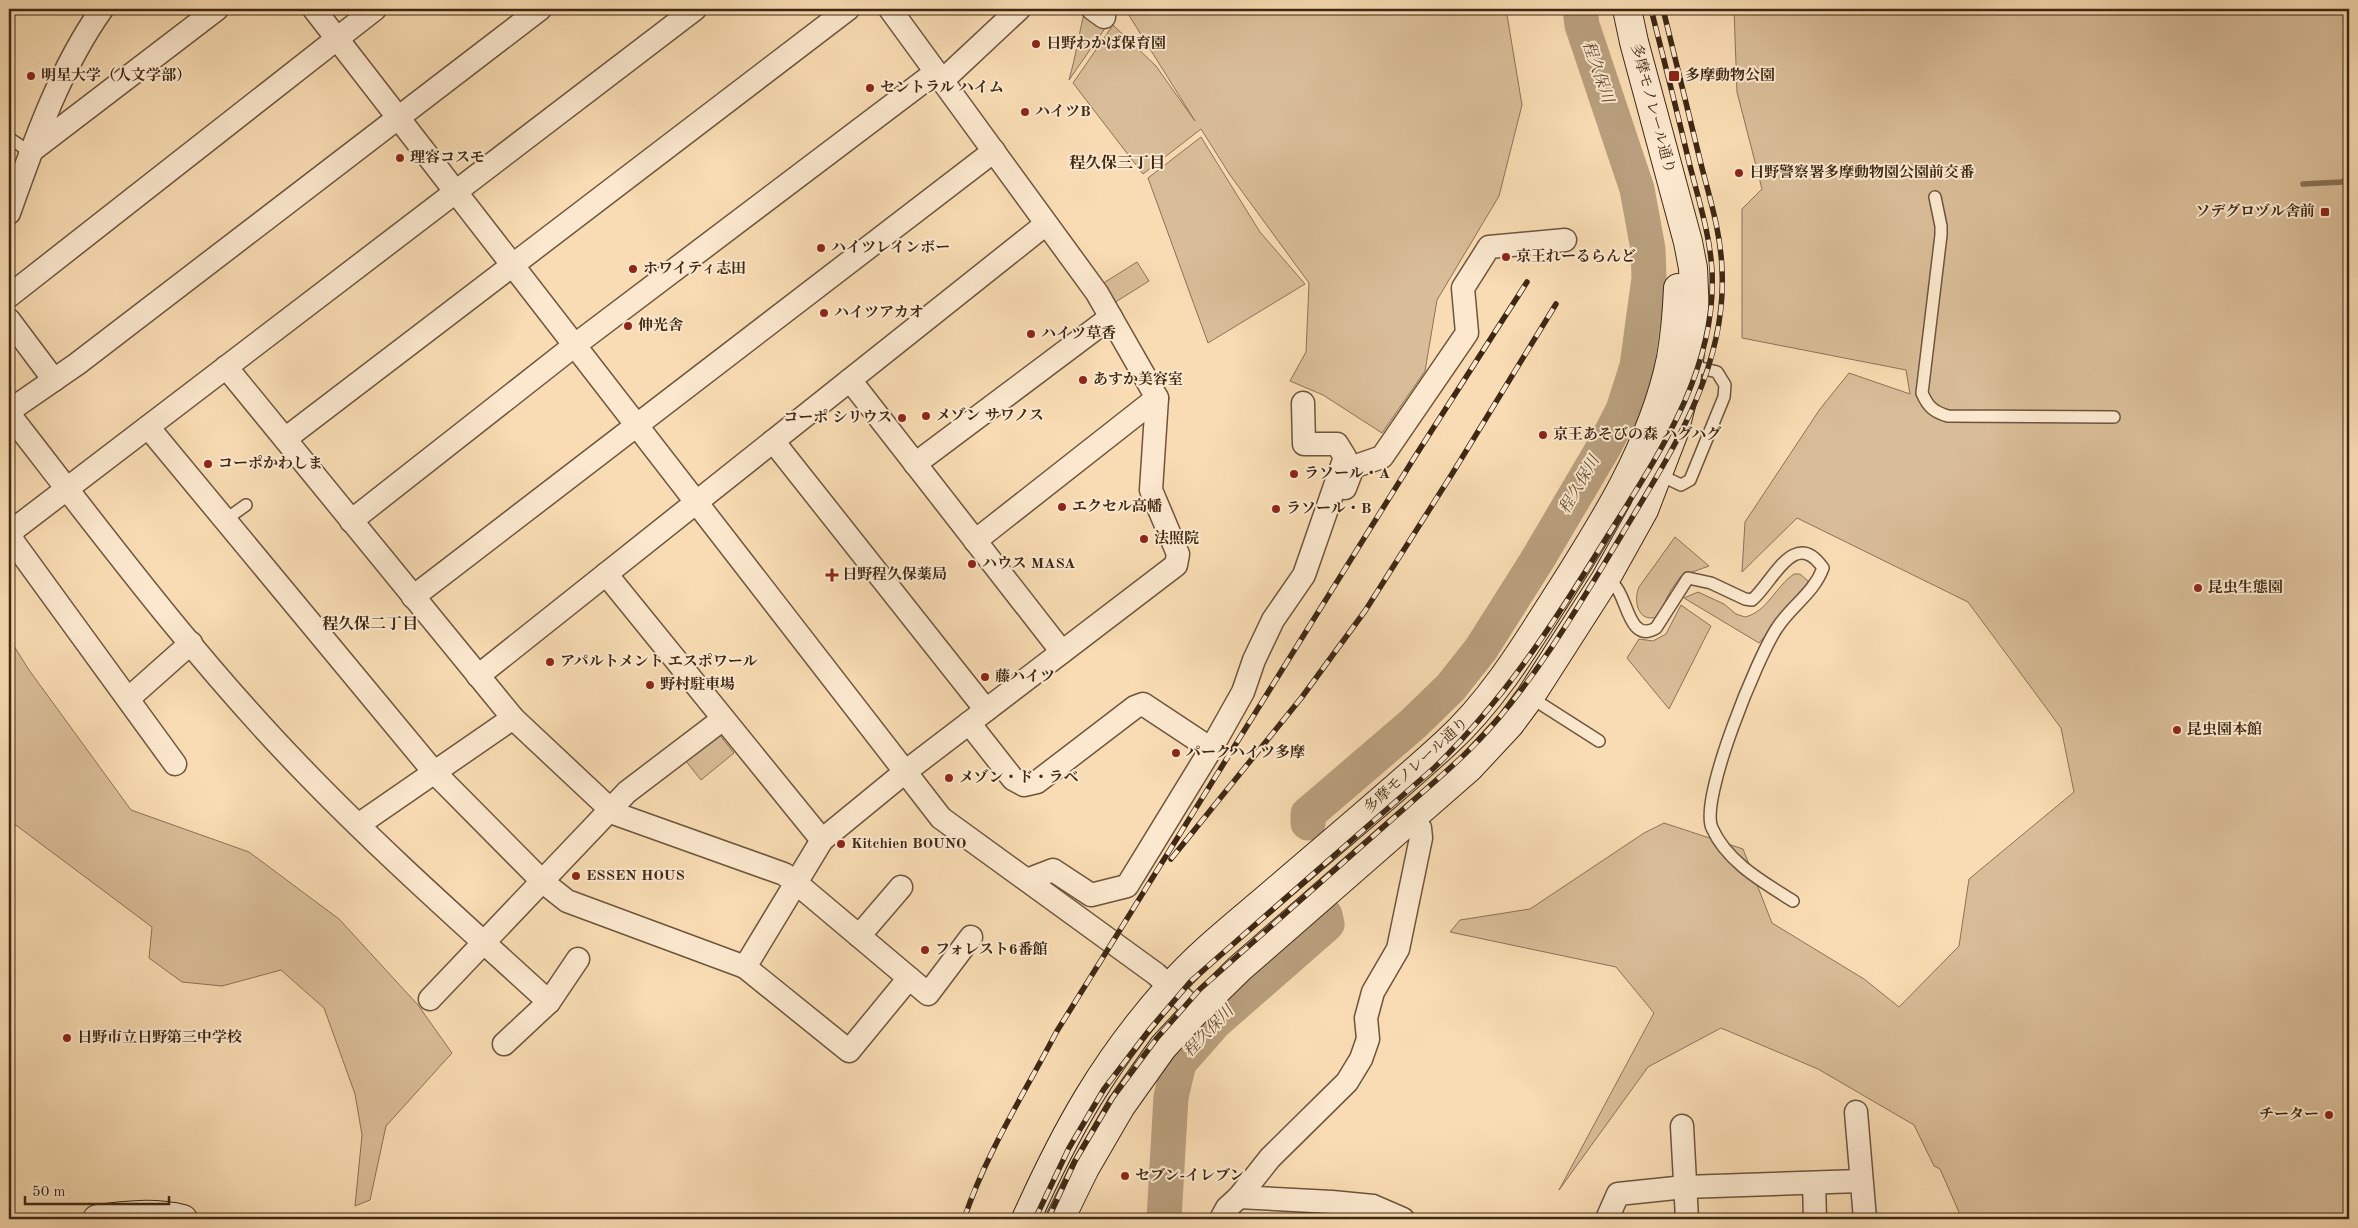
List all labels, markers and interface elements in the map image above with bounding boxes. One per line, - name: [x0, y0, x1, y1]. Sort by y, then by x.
- place label: 日野わかば保育園: [1046, 35, 1166, 52]
- marker: 日野わかば保育園: [1030, 38, 1042, 50]
- water label: 程久保川: [1579, 38, 1618, 107]
- street label: 多摩モノレール通り: [1627, 42, 1679, 176]
- place label: 明星大学（人文学部）: [41, 67, 191, 84]
- place label: 多摩動物公園: [1685, 67, 1775, 84]
- marker: 多摩動物公園: [1667, 69, 1681, 83]
- marker: 明星大学（人文学部）: [25, 70, 37, 82]
- place label: セントラル ハイム: [880, 80, 1004, 96]
- marker: セントラル ハイム: [864, 82, 876, 94]
- place label: ハイツB: [1035, 104, 1091, 120]
- marker: ハイツB: [1019, 106, 1031, 118]
- place label: 理容コスモ: [410, 149, 485, 166]
- marker: 理容コスモ: [394, 152, 406, 164]
- district label: 程久保三丁目: [1069, 154, 1165, 172]
- place label: 日野警察署多摩動物園公園前交番: [1749, 164, 1975, 181]
- marker: 日野警察署多摩動物園公園前交番: [1733, 167, 1745, 179]
- place label: ソデグロヅル舎前: [2196, 203, 2315, 220]
- marker: ソデグロヅル舎前: [2319, 206, 2331, 218]
- place label: ハイツレインボー: [831, 239, 950, 256]
- marker: ハイツレインボー: [815, 242, 827, 254]
- place label: 京王れーるらんど: [1516, 248, 1636, 265]
- marker: 京王れーるらんど: [1500, 251, 1512, 263]
- place label: ホワイティ志田: [643, 260, 746, 277]
- marker: ホワイティ志田: [627, 263, 639, 275]
- place label: ハイツアカオ: [834, 304, 924, 321]
- marker: ハイツアカオ: [818, 307, 830, 319]
- place label: 伸光舎: [638, 317, 684, 334]
- marker: 伸光舎: [622, 320, 634, 332]
- place label: ハイツ草香: [1041, 325, 1116, 342]
- marker: ハイツ草香: [1025, 328, 1037, 340]
- place label: あすか美容室: [1093, 371, 1183, 388]
- marker: あすか美容室: [1077, 374, 1089, 386]
- place label: メゾン サワノス: [936, 407, 1044, 424]
- place label: コーポ シリウス: [783, 409, 892, 426]
- marker: メゾン サワノス: [920, 410, 932, 422]
- marker: コーポ シリウス: [896, 412, 908, 424]
- place label: 京王あそびの森 ハグハグ: [1553, 426, 1721, 443]
- marker: 京王あそびの森 ハグハグ: [1537, 429, 1549, 441]
- water label: 程久保川: [1555, 451, 1604, 517]
- place label: コーポかわしま: [218, 455, 323, 472]
- marker: コーポかわしま: [202, 458, 214, 470]
- place label: ラソール・A: [1304, 466, 1390, 482]
- marker: ラソール・A: [1288, 468, 1300, 480]
- place label: エクセル高幡: [1072, 498, 1162, 515]
- marker: エクセル高幡: [1056, 501, 1068, 513]
- place label: ラソール・B: [1286, 501, 1371, 517]
- marker: ラソール・B: [1270, 503, 1282, 515]
- place label: 法照院: [1154, 529, 1199, 547]
- marker: 法照院: [1138, 533, 1150, 545]
- place label: ハウス MASA: [982, 555, 1075, 572]
- marker: ハウス MASA: [966, 558, 978, 570]
- place label: 日野程久保薬局: [842, 566, 947, 583]
- marker: 日野程久保薬局: [826, 569, 838, 581]
- place label: 昆虫生態園: [2208, 579, 2283, 596]
- marker: 昆虫生態園: [2192, 582, 2204, 594]
- district label: 程久保二丁目: [322, 615, 418, 633]
- place label: アパルトメント エスポワール: [560, 653, 758, 670]
- marker: アパルトメント エスポワール: [544, 656, 556, 668]
- place label: 藤ハイツ: [995, 668, 1055, 685]
- marker: 藤ハイツ: [979, 671, 991, 683]
- place label: 野村駐車場: [660, 676, 735, 693]
- marker: 野村駐車場: [644, 679, 656, 691]
- street label: 多摩モノレール通り: [1361, 714, 1472, 816]
- place label: 昆虫園本館: [2187, 721, 2262, 738]
- marker: 昆虫園本館: [2171, 724, 2183, 736]
- place label: パークハイツ多摩: [1186, 744, 1305, 761]
- marker: パークハイツ多摩: [1170, 747, 1182, 759]
- place label: メゾン・ド・ラベ: [959, 769, 1079, 786]
- marker: メゾン・ド・ラベ: [943, 772, 955, 784]
- place label: Kitchien BOUNO: [851, 837, 966, 852]
- marker: Kitchien BOUNO: [835, 838, 847, 850]
- place label: ESSEN HOUS: [586, 869, 685, 884]
- marker: ESSEN HOUS: [570, 870, 582, 882]
- place label: フォレスト6番館: [935, 941, 1048, 958]
- marker: フォレスト6番館: [919, 944, 931, 956]
- water label: 程久保川: [1180, 1001, 1238, 1061]
- place label: 日野市立日野第三中学校: [77, 1029, 242, 1046]
- marker: 日野市立日野第三中学校: [61, 1032, 73, 1044]
- place label: チーター: [2259, 1106, 2319, 1123]
- marker: チーター: [2323, 1109, 2335, 1121]
- place label: セブン-イレブン: [1135, 1167, 1244, 1184]
- marker: セブン-イレブン: [1119, 1170, 1131, 1182]
- scale bar: [25, 1173, 169, 1205]
- text: 50 m: [32, 1185, 66, 1200]

